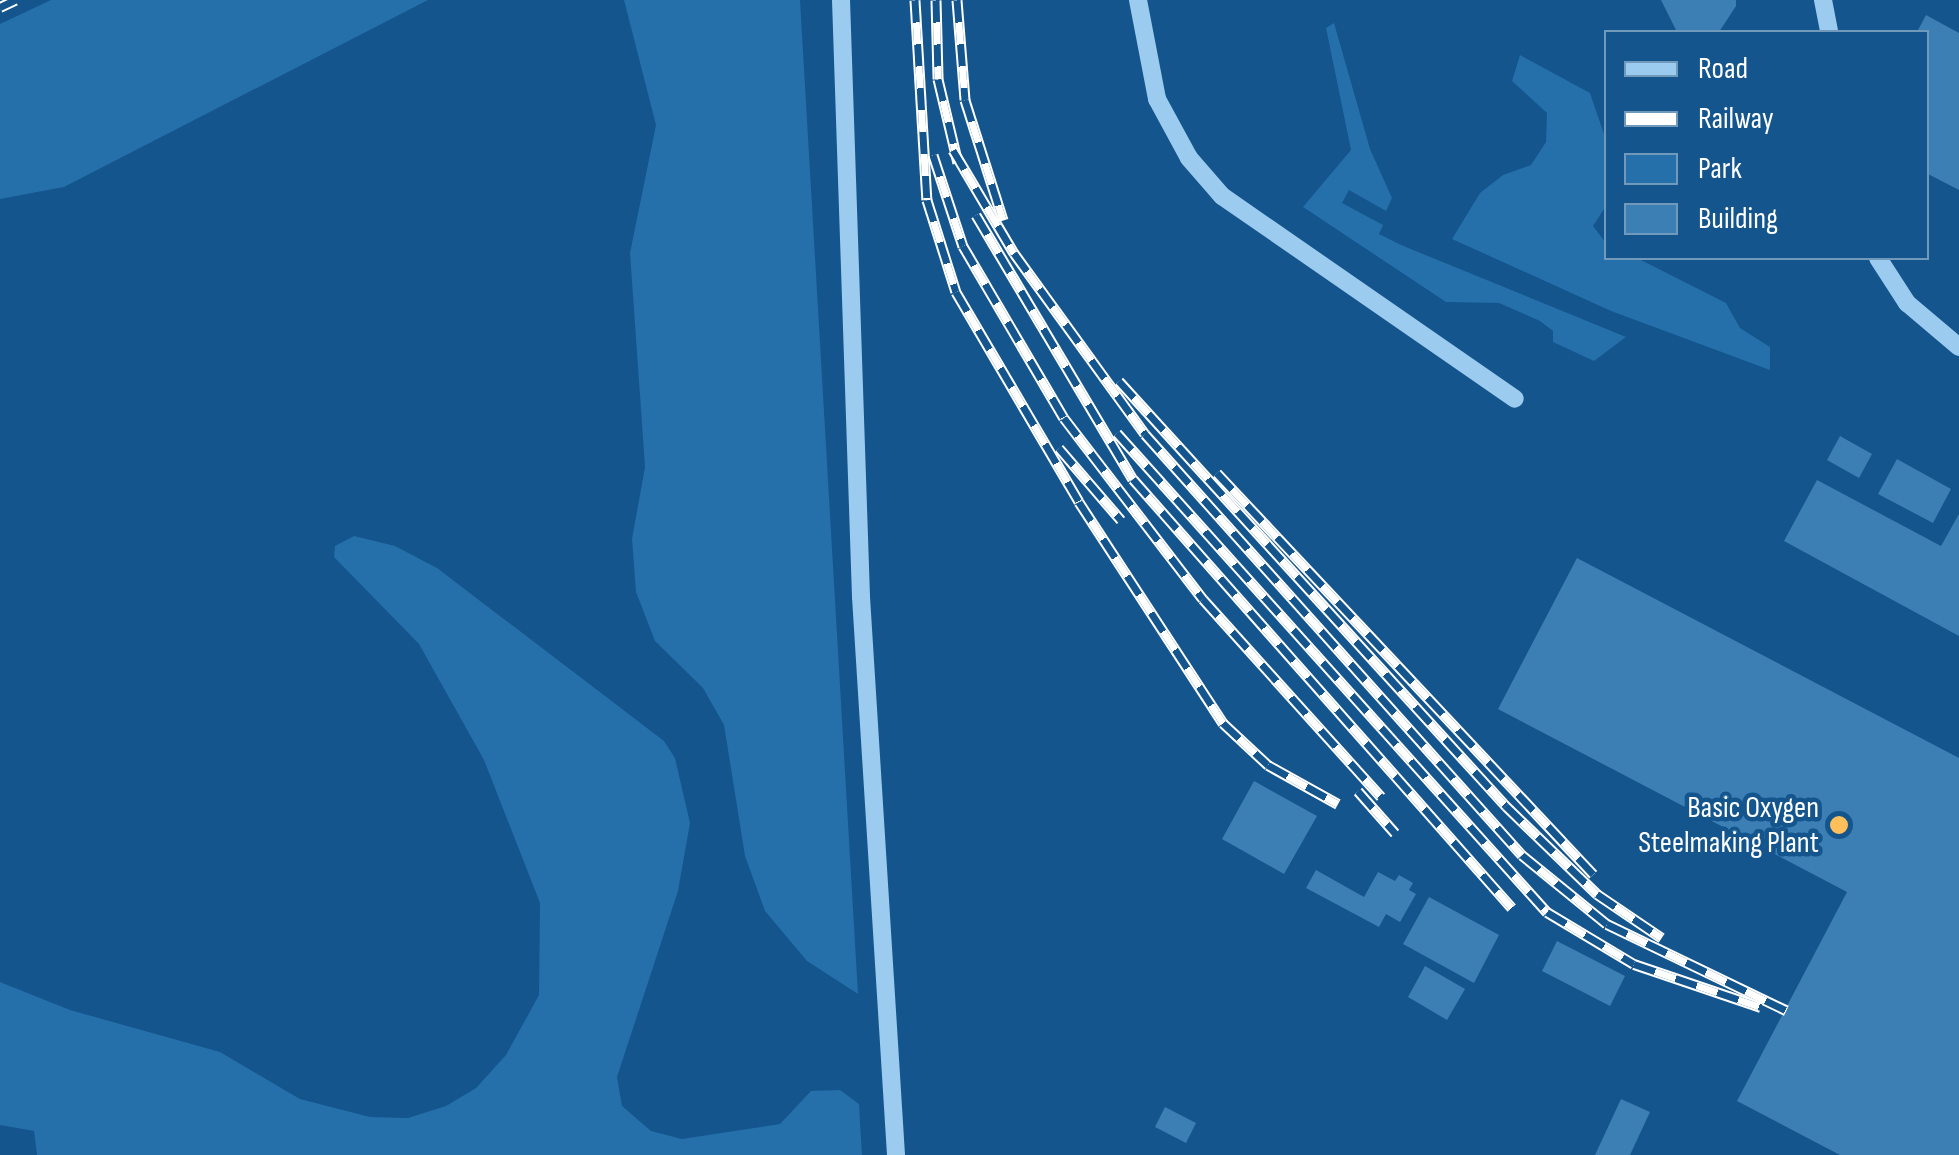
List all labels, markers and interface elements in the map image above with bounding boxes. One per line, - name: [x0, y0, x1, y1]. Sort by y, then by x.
- legend: [1604, 30, 1929, 260]
- text: Road: [1698, 51, 1748, 87]
- text: Railway: [1698, 101, 1774, 137]
- text: Park: [1698, 151, 1742, 187]
- text: Building: [1698, 201, 1778, 237]
- place label: Basic Oxygen Steelmaking Plant: [1638, 790, 1819, 860]
- marker: Basic Oxygen Steelmaking Plant: [1828, 814, 1850, 836]

